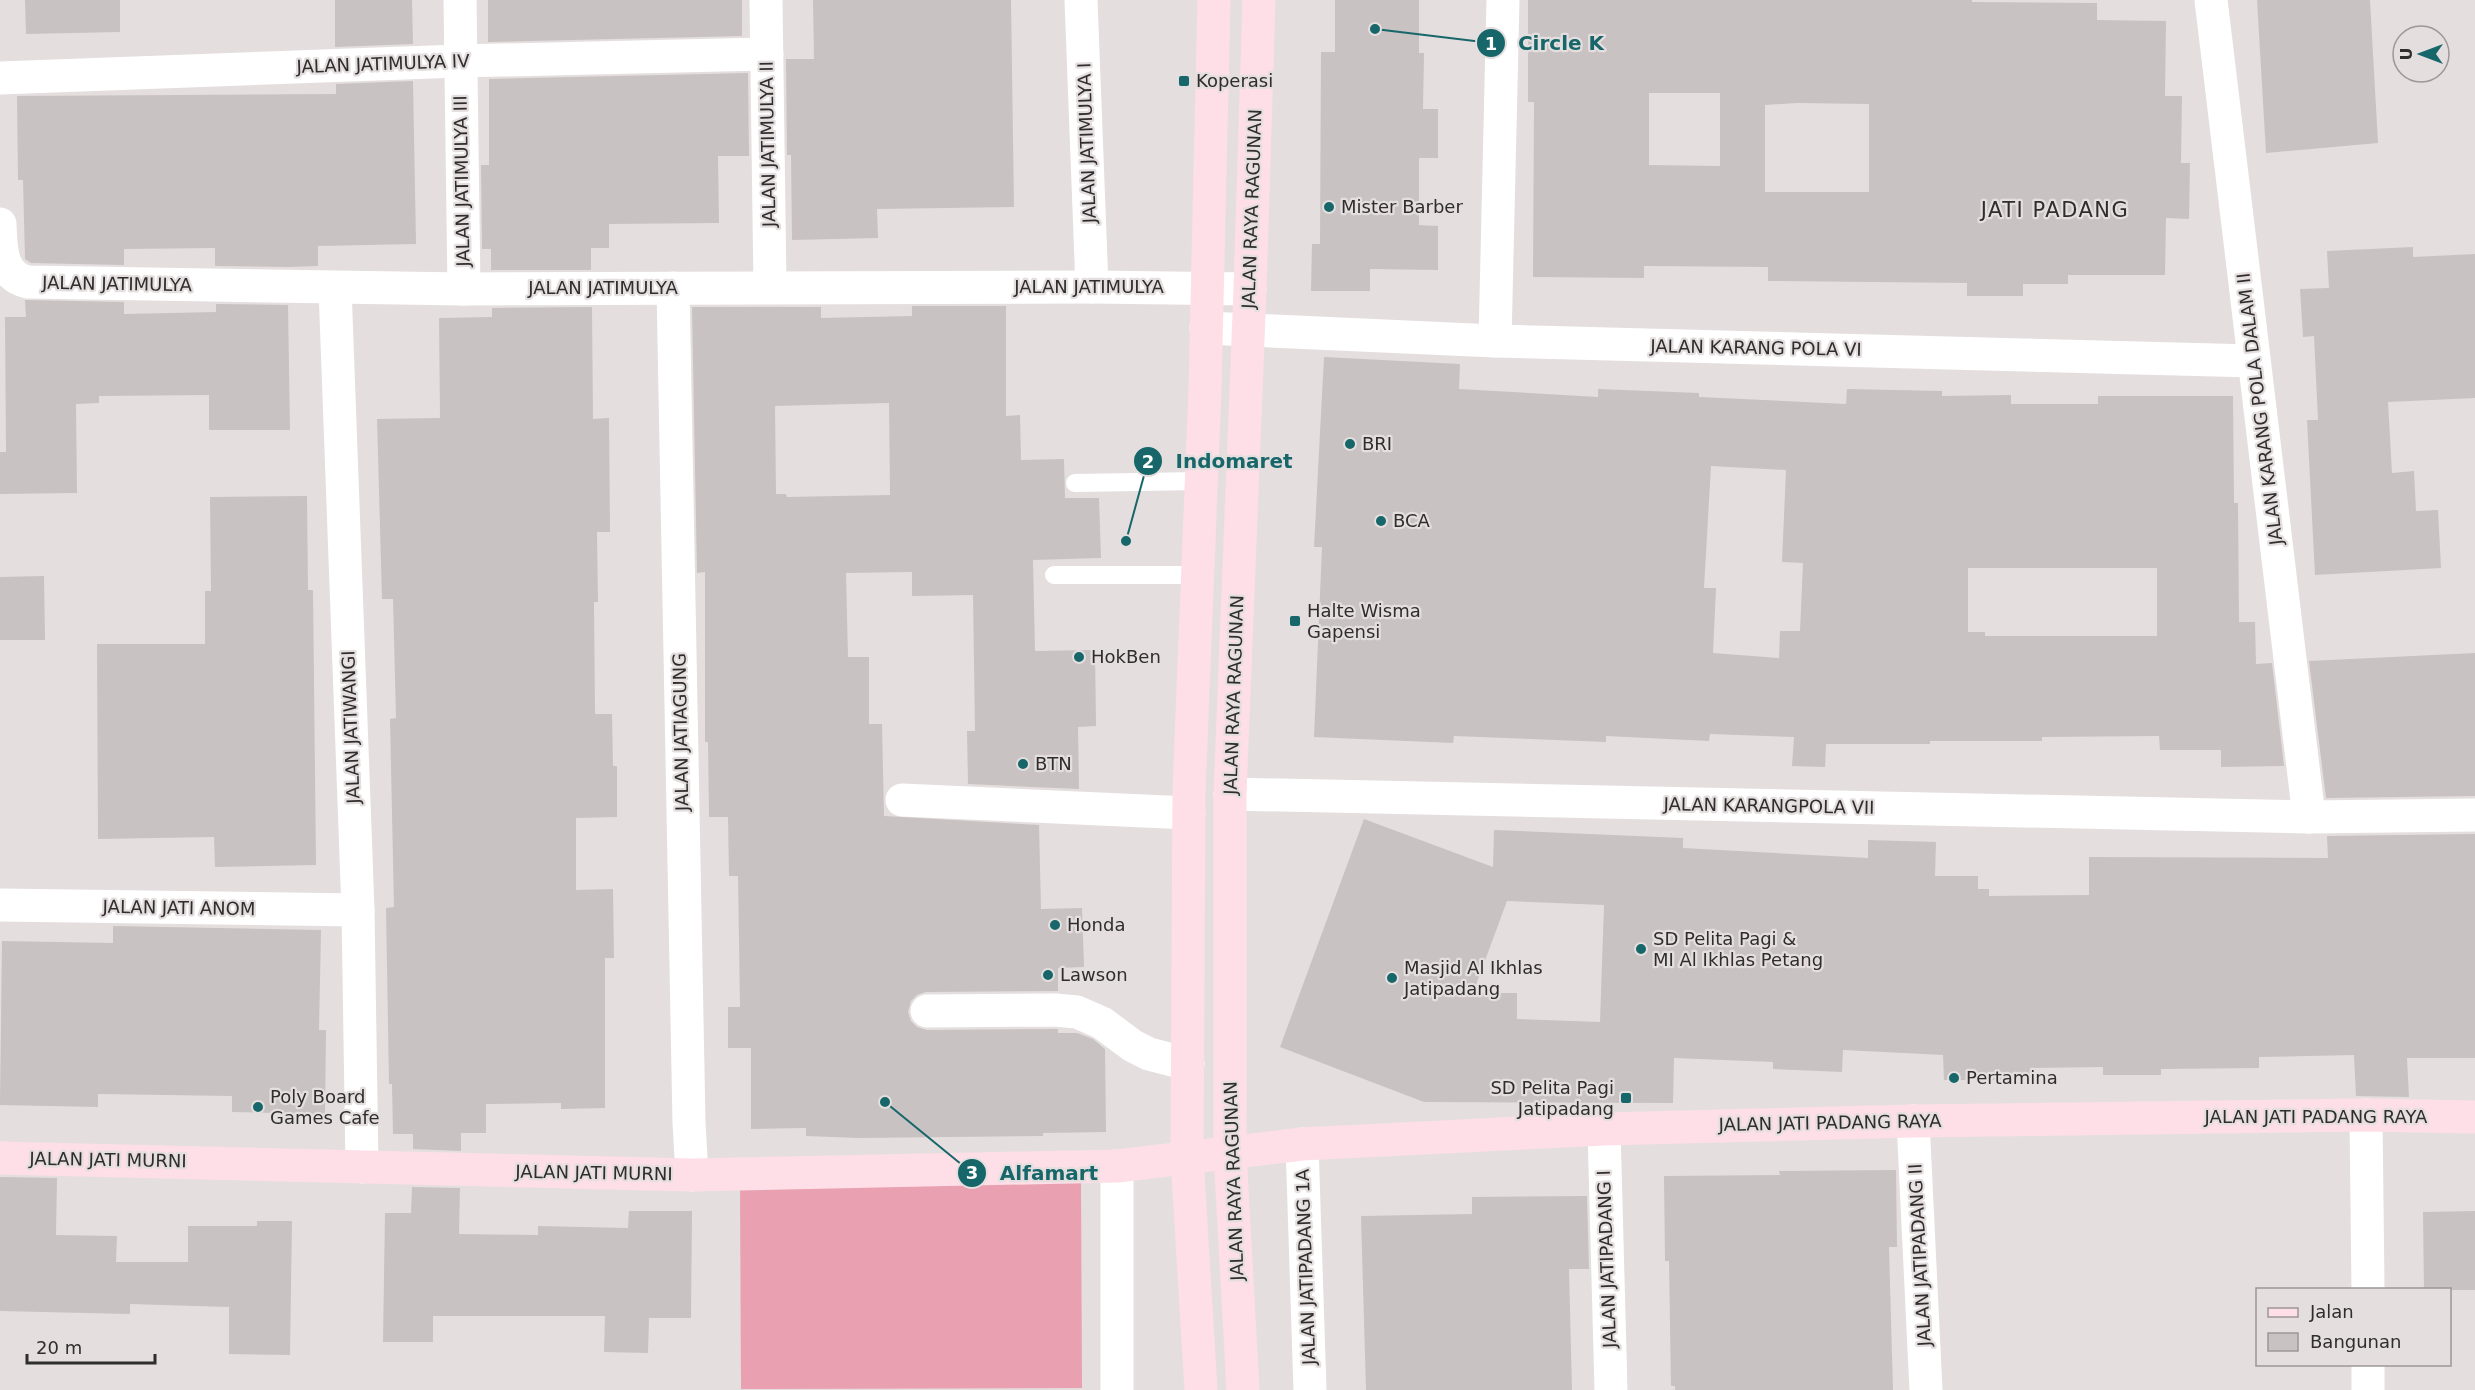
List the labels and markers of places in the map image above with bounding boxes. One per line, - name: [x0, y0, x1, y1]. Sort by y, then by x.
- callout: Circle K: [1476, 24, 1616, 62]
- place label: Koperasi: [1196, 70, 1273, 91]
- marker: Koperasi: [1177, 74, 1191, 88]
- place label: Mister Barber: [1341, 196, 1463, 217]
- marker: Mister Barber: [1322, 200, 1336, 214]
- place label: BRI: [1362, 433, 1392, 454]
- marker: BRI: [1343, 437, 1357, 451]
- callout: Indomaret: [1133, 442, 1304, 480]
- place label: BCA: [1393, 510, 1431, 531]
- marker: BCA: [1374, 514, 1388, 528]
- place label: Halte Wisma Gapensi: [1307, 600, 1421, 642]
- marker: Halte Wisma Gapensi: [1288, 614, 1302, 628]
- place label: HokBen: [1091, 646, 1161, 667]
- marker: HokBen: [1072, 650, 1086, 664]
- place label: BTN: [1035, 753, 1072, 774]
- marker: BTN: [1016, 757, 1030, 771]
- place label: Honda: [1067, 914, 1125, 935]
- marker: Honda: [1048, 918, 1062, 932]
- place label: SD Pelita Pagi & MI Al Ikhlas Petang: [1653, 928, 1823, 970]
- marker: SD Pelita Pagi & MI Al Ikhlas Petang: [1634, 942, 1648, 956]
- place label: Masjid Al Ikhlas Jatipadang: [1403, 957, 1543, 999]
- place label: Lawson: [1060, 964, 1128, 985]
- marker: Lawson: [1041, 968, 1055, 982]
- marker: Masjid Al Ikhlas Jatipadang: [1385, 971, 1399, 985]
- place label: Pertamina: [1966, 1067, 2058, 1088]
- marker: Pertamina: [1947, 1071, 1961, 1085]
- place label: SD Pelita Pagi Jatipadang: [1490, 1077, 1614, 1119]
- place label: Poly Board Games Cafe: [270, 1086, 380, 1128]
- marker: SD Pelita Pagi Jatipadang: [1619, 1091, 1633, 1105]
- marker: Poly Board Games Cafe: [251, 1100, 265, 1114]
- callout: Alfamart: [957, 1154, 1110, 1192]

